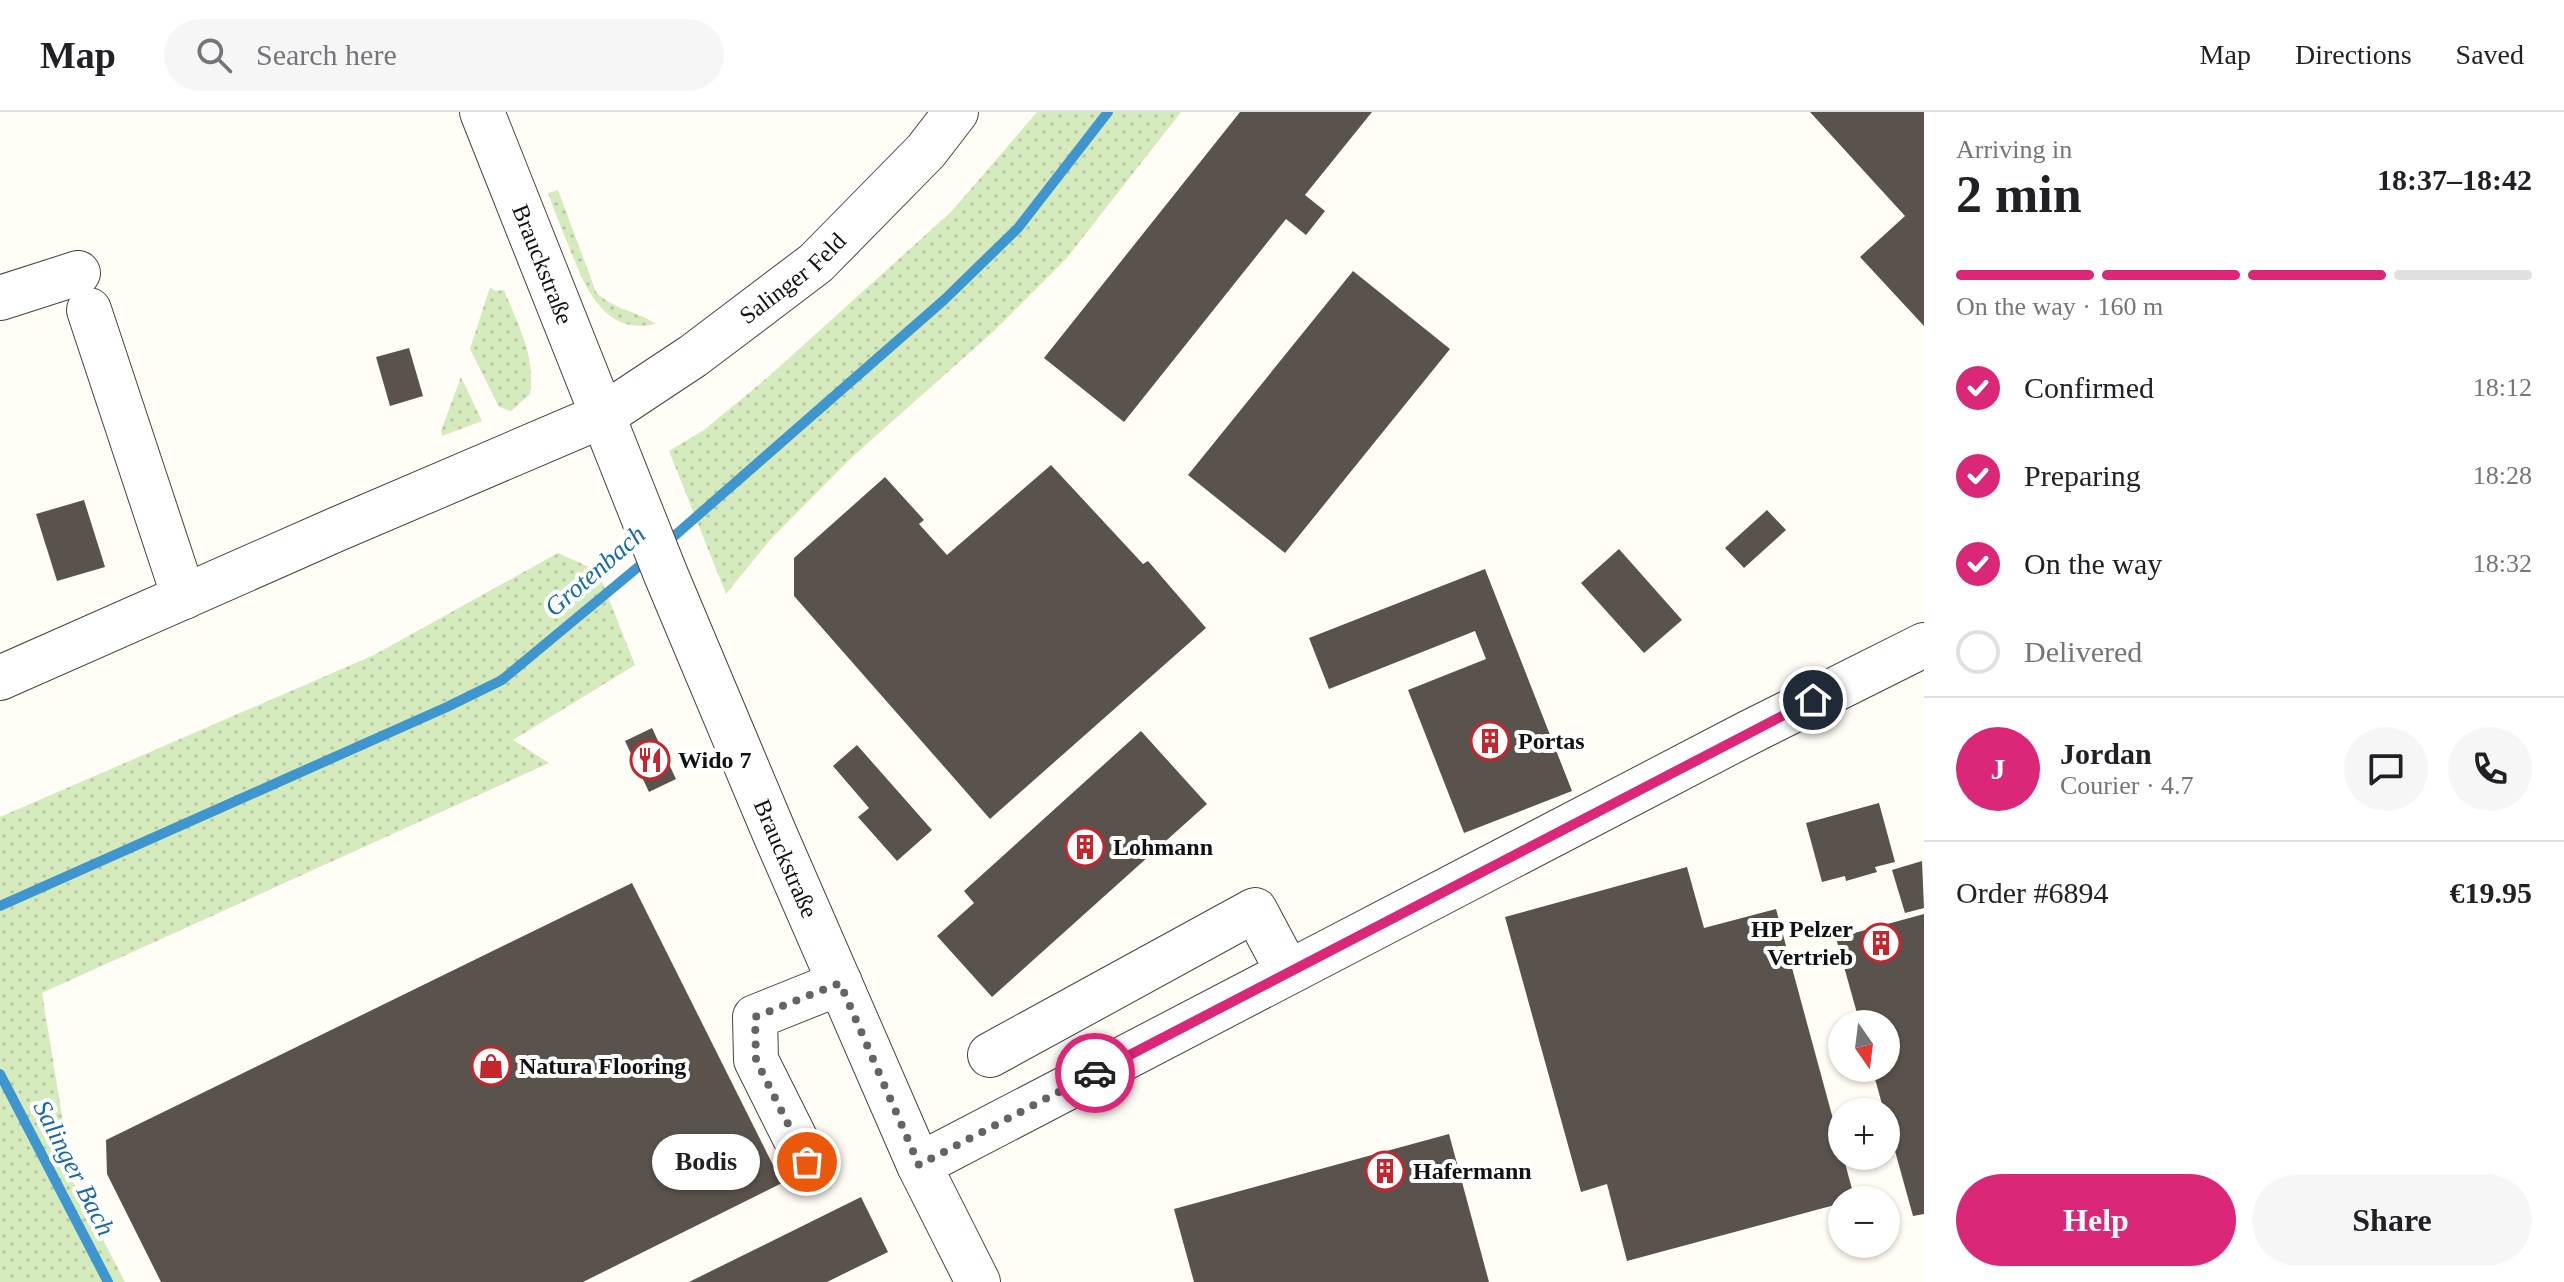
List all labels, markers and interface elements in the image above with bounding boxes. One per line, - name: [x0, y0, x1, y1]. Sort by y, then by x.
- search box: [164, 19, 724, 91]
- icon: search: [192, 33, 236, 77]
- text: Map: [40, 34, 116, 76]
- text: Search here: [256, 38, 397, 71]
- text: Map: [2200, 39, 2251, 70]
- text: Directions: [2295, 39, 2412, 70]
- text: Saved: [2456, 39, 2524, 70]
- text: Arriving in: [1956, 135, 2072, 164]
- text: 18:37–18:42: [2377, 163, 2532, 196]
- text: 2 min: [1956, 166, 2082, 223]
- street label: Brauckstraße: [507, 201, 578, 328]
- street label: Salinger Feld: [735, 228, 851, 329]
- text: On the way · 160 m: [1956, 292, 2163, 321]
- icon: check: [1956, 366, 2000, 410]
- text: Confirmed: [2024, 371, 2154, 404]
- text: 18:12: [2473, 373, 2532, 402]
- icon: check: [1956, 454, 2000, 498]
- text: Preparing: [2024, 459, 2141, 492]
- text: 18:28: [2473, 461, 2532, 490]
- water label: Grotenbach: [539, 520, 651, 622]
- icon: check: [1956, 542, 2000, 586]
- text: On the way: [2024, 547, 2162, 580]
- text: 18:32: [2473, 549, 2532, 578]
- text: Delivered: [2024, 635, 2142, 668]
- pin: [1779, 666, 1847, 734]
- icon: home: [1791, 678, 1835, 722]
- building icon: Portas: [1469, 720, 1511, 762]
- button: chat: [2344, 727, 2428, 811]
- button: phone: [2448, 727, 2532, 811]
- place label: Portas: [1518, 728, 1585, 754]
- text: Jordan: [2060, 737, 2152, 770]
- restaurant icon: Wido 7: [629, 739, 671, 781]
- place label: Wido 7: [678, 747, 752, 773]
- text: J: [1991, 752, 2006, 785]
- text: Courier · 4.7: [2060, 771, 2194, 800]
- street label: Brauckstraße: [749, 795, 823, 922]
- building icon: Lohmann: [1064, 826, 1106, 868]
- place label: Lohmann: [1113, 834, 1213, 860]
- text: Order #6894: [1956, 876, 2108, 909]
- text: €19.95: [2450, 876, 2532, 909]
- place label: HP Pelzer Vertrieb: [1751, 916, 1853, 970]
- building icon: HP Pelzer Vertrieb: [1860, 922, 1902, 964]
- north arrow: [1828, 1010, 1900, 1082]
- map controls: [1828, 1010, 1900, 1258]
- courier: [1055, 1033, 1135, 1113]
- shop icon: Natura Flooring: [470, 1045, 512, 1087]
- icon: car: [1073, 1051, 1117, 1095]
- place label: Natura Flooring: [519, 1053, 686, 1079]
- water label: Salinger Bach: [27, 1095, 121, 1241]
- button: +: [1828, 1098, 1900, 1170]
- pin: [773, 1128, 841, 1196]
- callout: Bodis: [651, 1134, 759, 1190]
- icon: bag: [785, 1140, 829, 1184]
- text: Bodis: [675, 1147, 737, 1176]
- building icon: Hafermann: [1364, 1150, 1406, 1192]
- place label: Hafermann: [1413, 1158, 1532, 1184]
- button: Help: [1956, 1174, 2236, 1266]
- button: Share: [2252, 1174, 2532, 1266]
- button: −: [1828, 1186, 1900, 1258]

